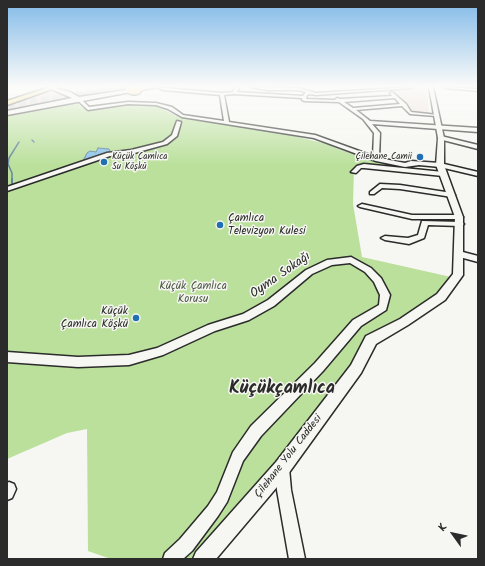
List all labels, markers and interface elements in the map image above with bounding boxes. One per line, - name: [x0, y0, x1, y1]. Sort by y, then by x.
- place label: Küçük Çamlıca Su Köşkü: [112, 152, 167, 173]
- place label: Çilehane Camii: [356, 152, 412, 162]
- marker: Çilehane Camii: [415, 152, 425, 162]
- marker: Küçük Çamlıca Su Köşkü: [99, 157, 109, 167]
- place label: Çamlıca Televizyon Kulesi: [228, 212, 306, 238]
- marker: Çamlıca Televizyon Kulesi: [215, 220, 225, 230]
- street label: Oyma Sokağı: [248, 249, 314, 303]
- park label: Küçük Çamlıca Korusu: [159, 280, 227, 306]
- place label: Küçük Çamlıca Köşkü: [61, 305, 128, 331]
- marker: Küçük Çamlıca Köşkü: [131, 313, 141, 323]
- district label: Küçükçamlıca: [229, 379, 335, 401]
- street label: Çilehane Yolu Caddesi: [252, 413, 326, 501]
- north arrow: [433, 514, 473, 554]
- text: K: [434, 520, 452, 535]

